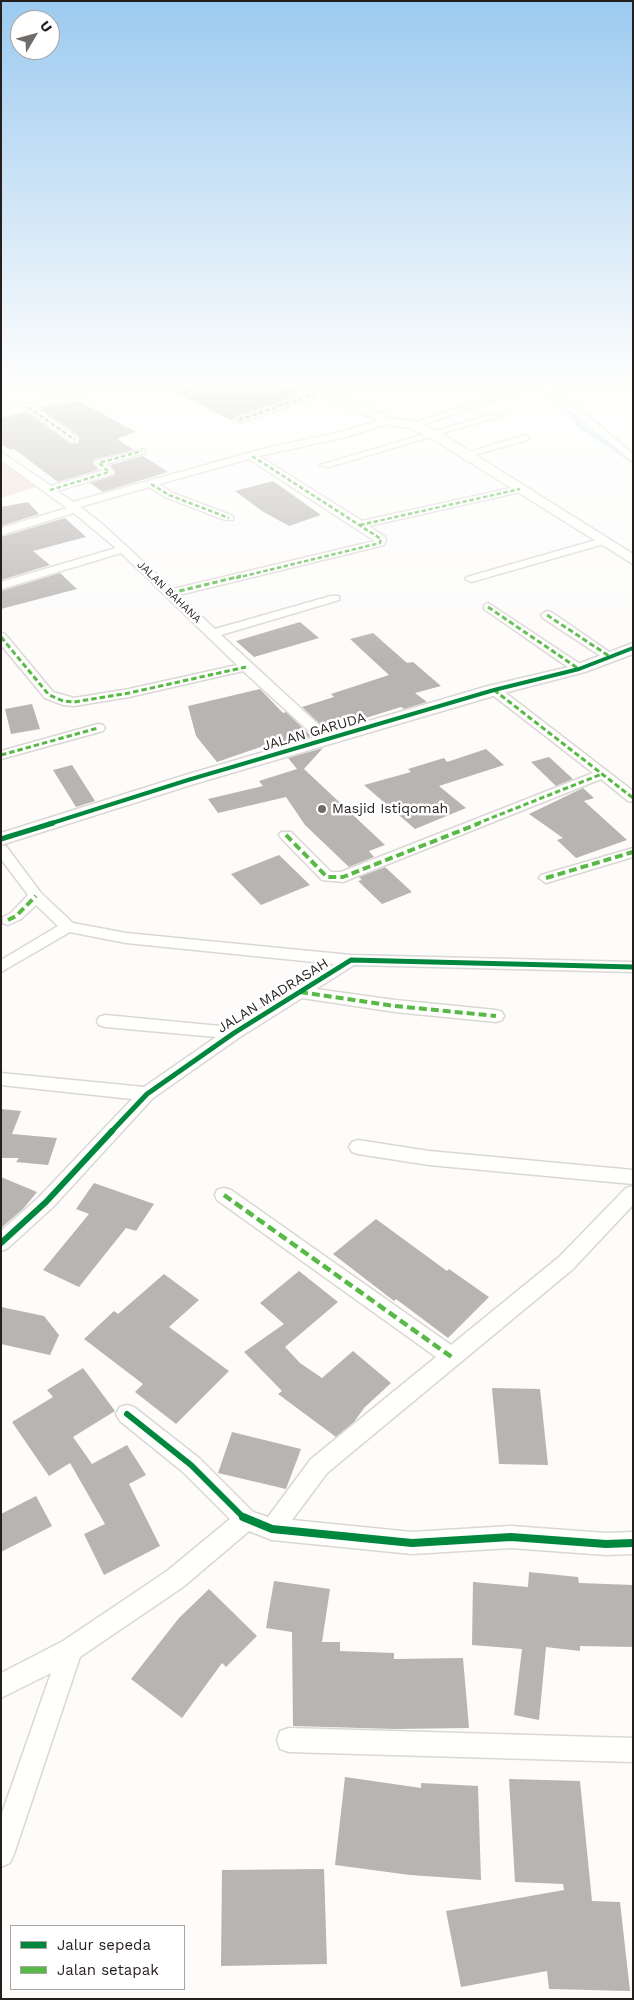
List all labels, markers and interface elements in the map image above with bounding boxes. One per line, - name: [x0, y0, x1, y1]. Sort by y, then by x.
- north arrow: [10, 10, 60, 60]
- text: U: [37, 18, 56, 35]
- street label: JALAN BAHANA: [134, 558, 204, 626]
- street label: JALAN GARUDA: [260, 709, 368, 755]
- place label: Masjid Istiqomah: [332, 801, 448, 817]
- marker: Masjid Istiqomah: [316, 803, 328, 815]
- street label: JALAN MADRASAH: [214, 955, 332, 1037]
- legend: [10, 1925, 185, 1990]
- text: Jalur sepeda: [57, 1936, 151, 1954]
- text: Jalan setapak: [57, 1961, 159, 1979]

